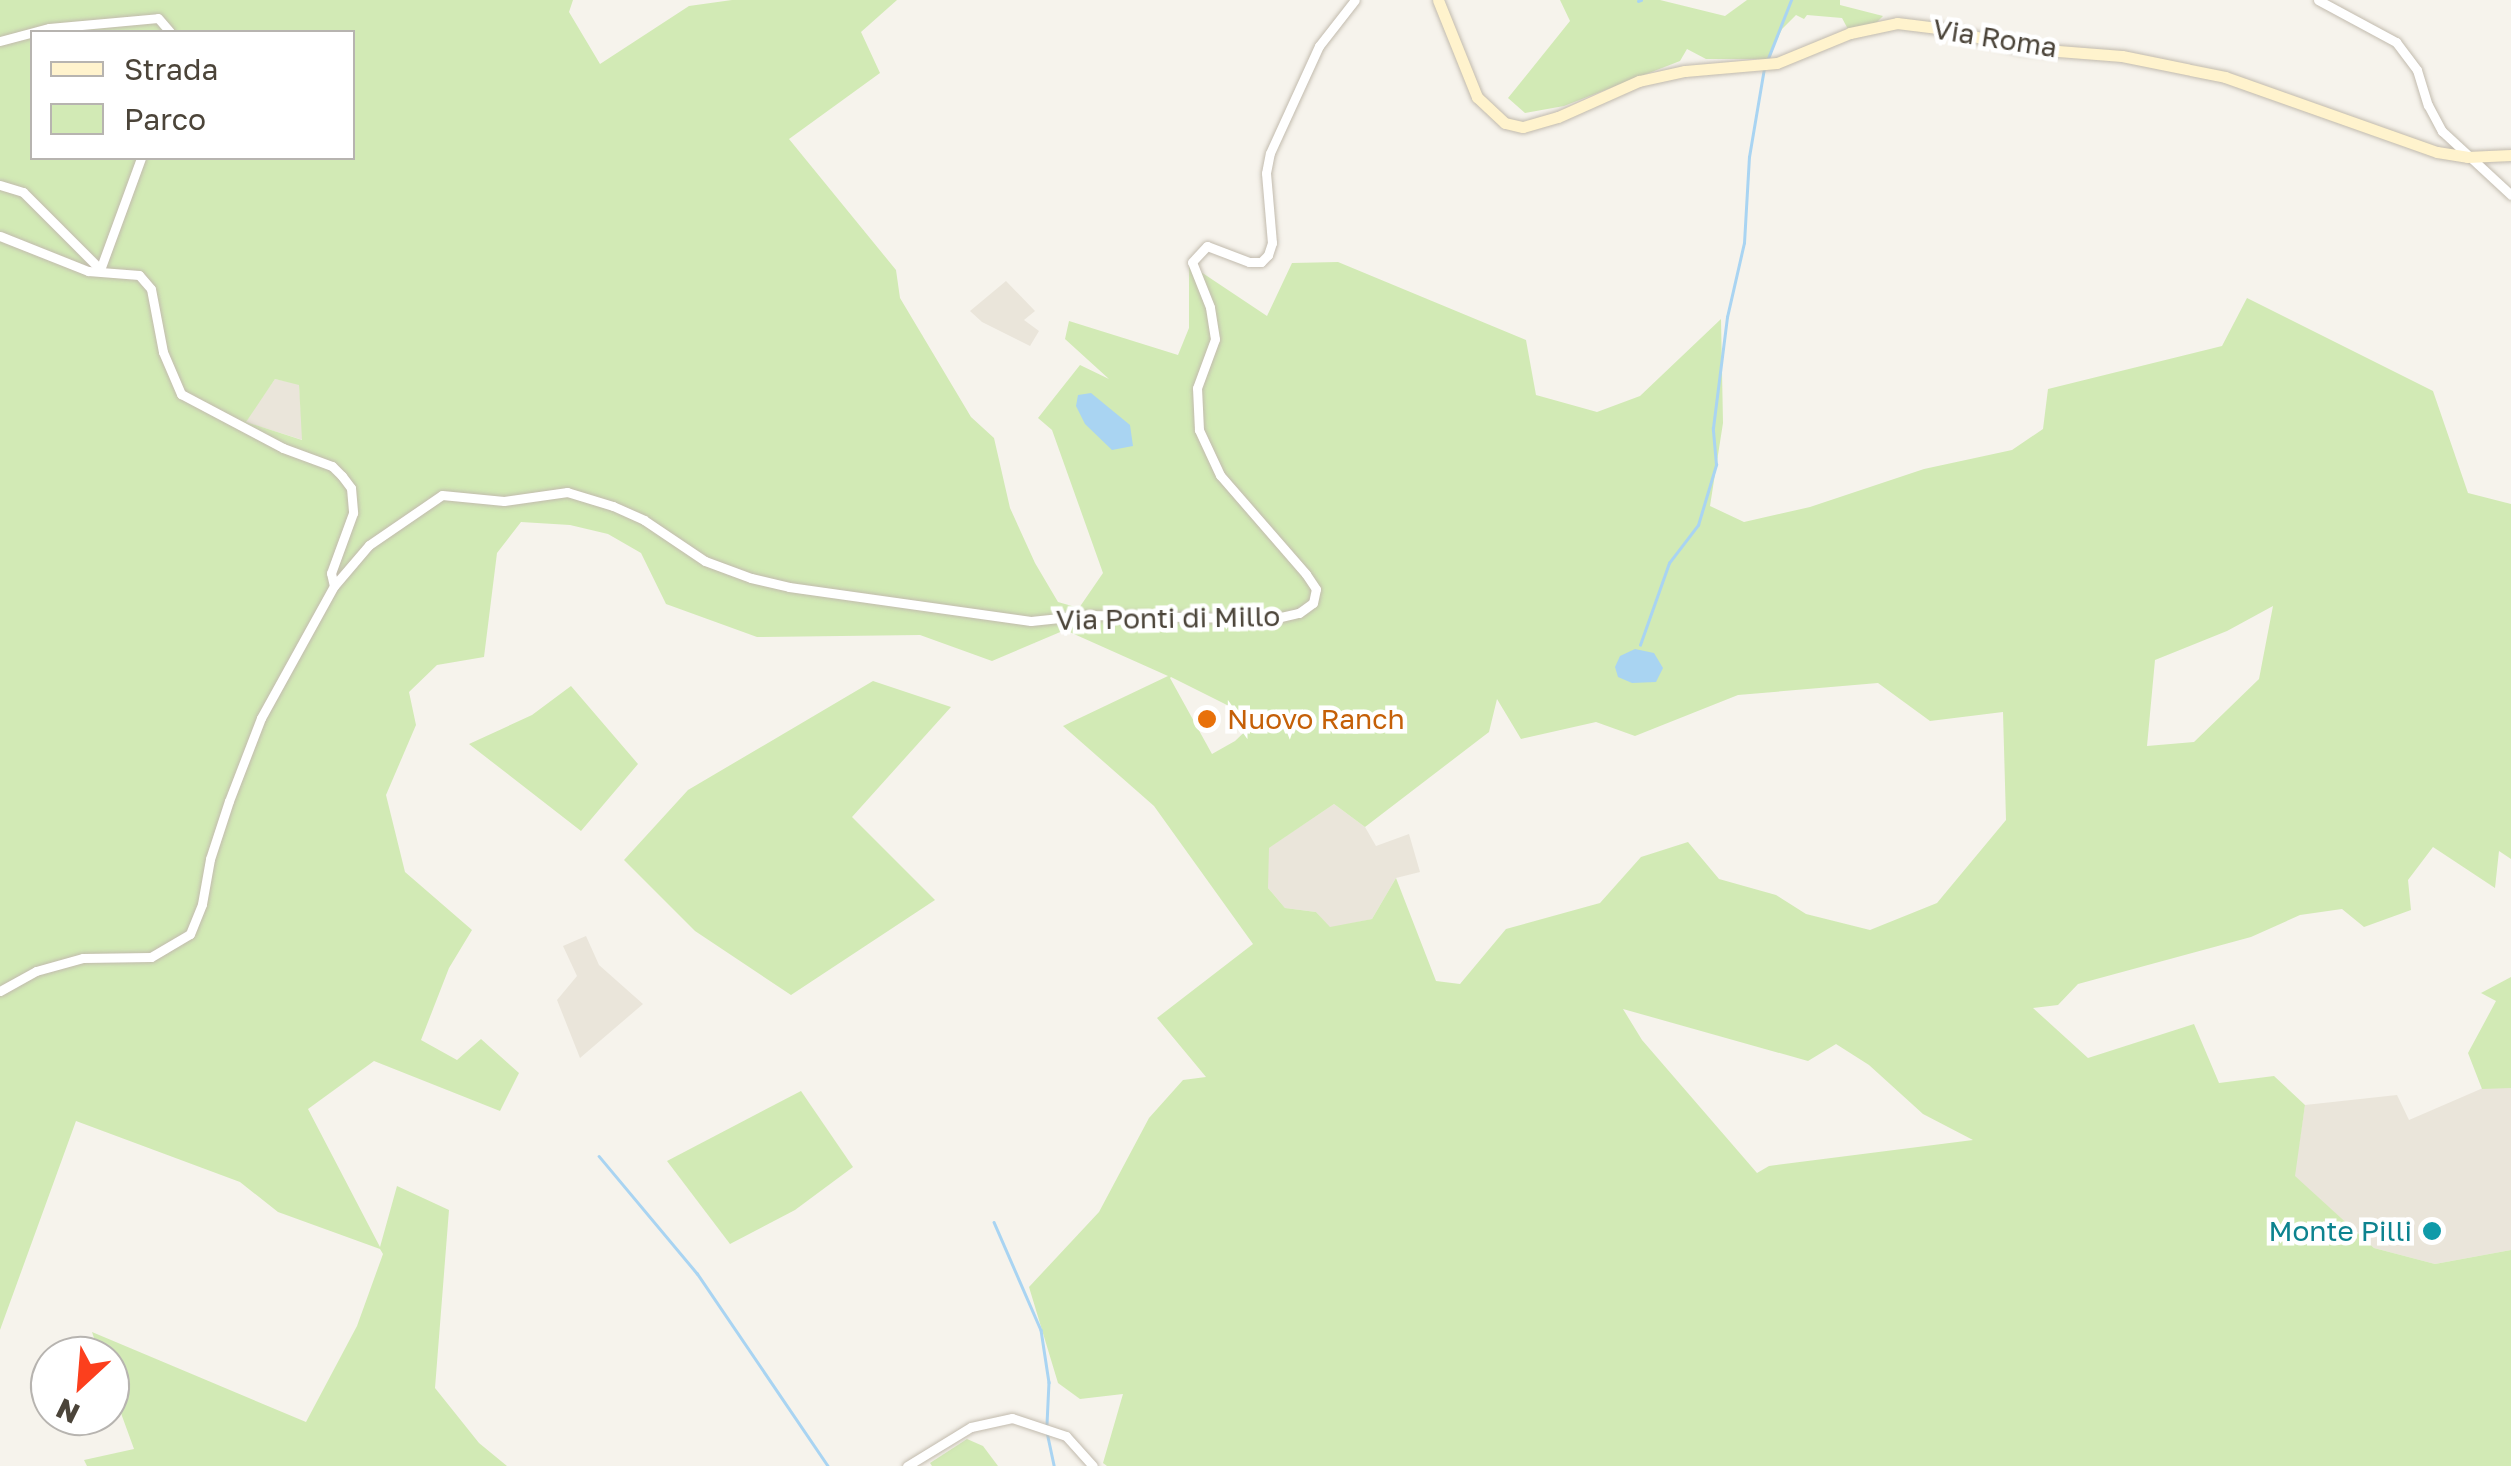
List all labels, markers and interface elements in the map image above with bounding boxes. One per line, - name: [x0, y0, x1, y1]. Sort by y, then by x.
- street label: Via Roma: [1931, 12, 2059, 64]
- legend: [30, 30, 355, 160]
- text: Strada: [124, 51, 218, 87]
- text: Parco: [124, 101, 206, 137]
- street label: Via Ponti di Millo: [1056, 599, 1280, 637]
- place label: Nuovo Ranch: [1227, 702, 1405, 736]
- marker: Nuovo Ranch: [1196, 708, 1218, 730]
- place label: Monte Pilli: [2268, 1214, 2412, 1248]
- marker: Monte Pilli: [2421, 1220, 2443, 1242]
- north arrow: [30, 1336, 130, 1436]
- text: N: [51, 1392, 84, 1431]

